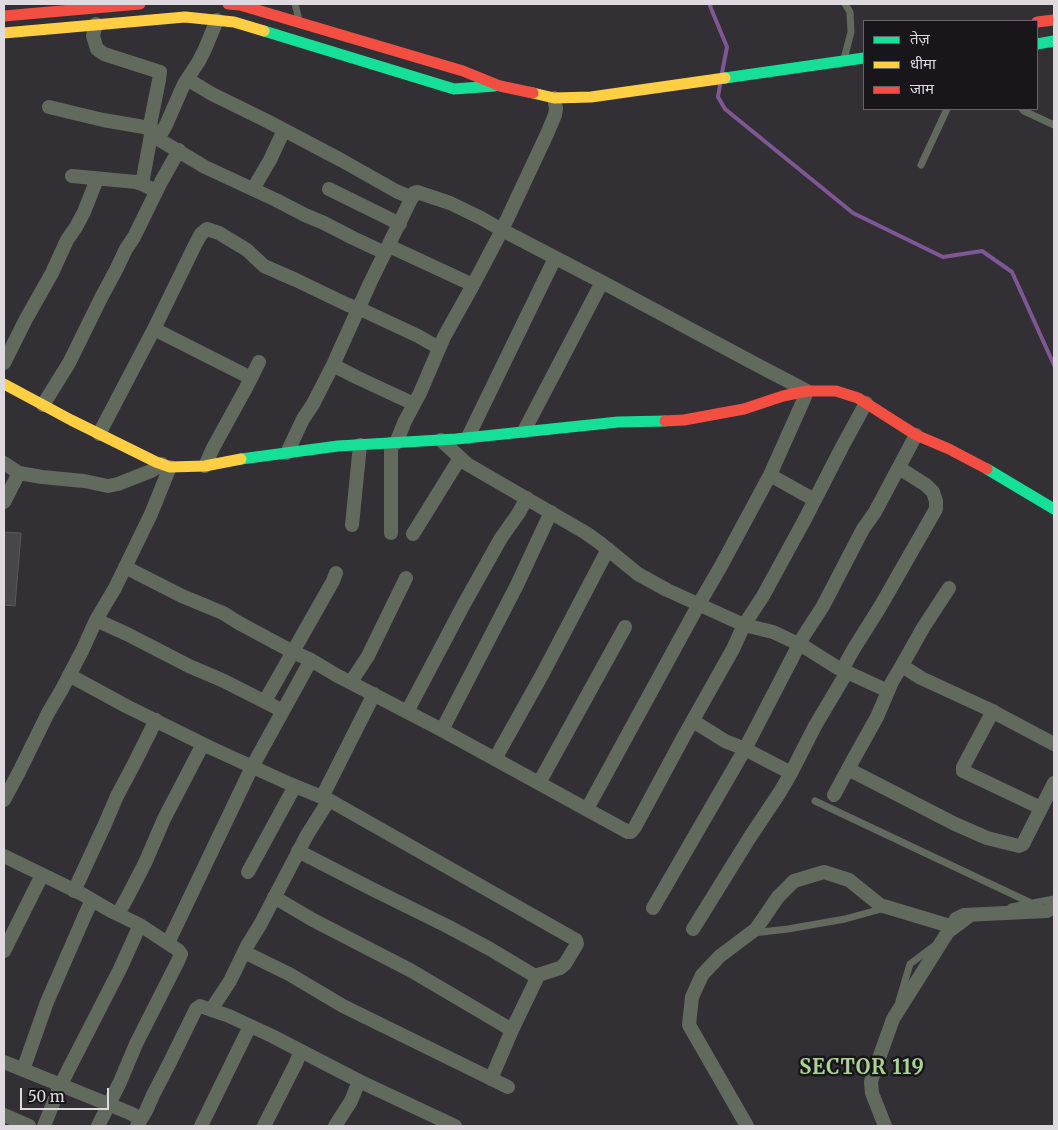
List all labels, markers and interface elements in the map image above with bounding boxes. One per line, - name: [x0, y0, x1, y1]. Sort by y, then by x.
- legend: [863, 20, 1038, 110]
- text: तेज़: [910, 29, 930, 48]
- text: धीमा: [910, 54, 936, 73]
- text: जाम: [910, 79, 934, 98]
- district label: SECTOR 119: [798, 1056, 926, 1080]
- scale bar: [22, 1078, 111, 1110]
- text: 50 m: [28, 1087, 65, 1106]

